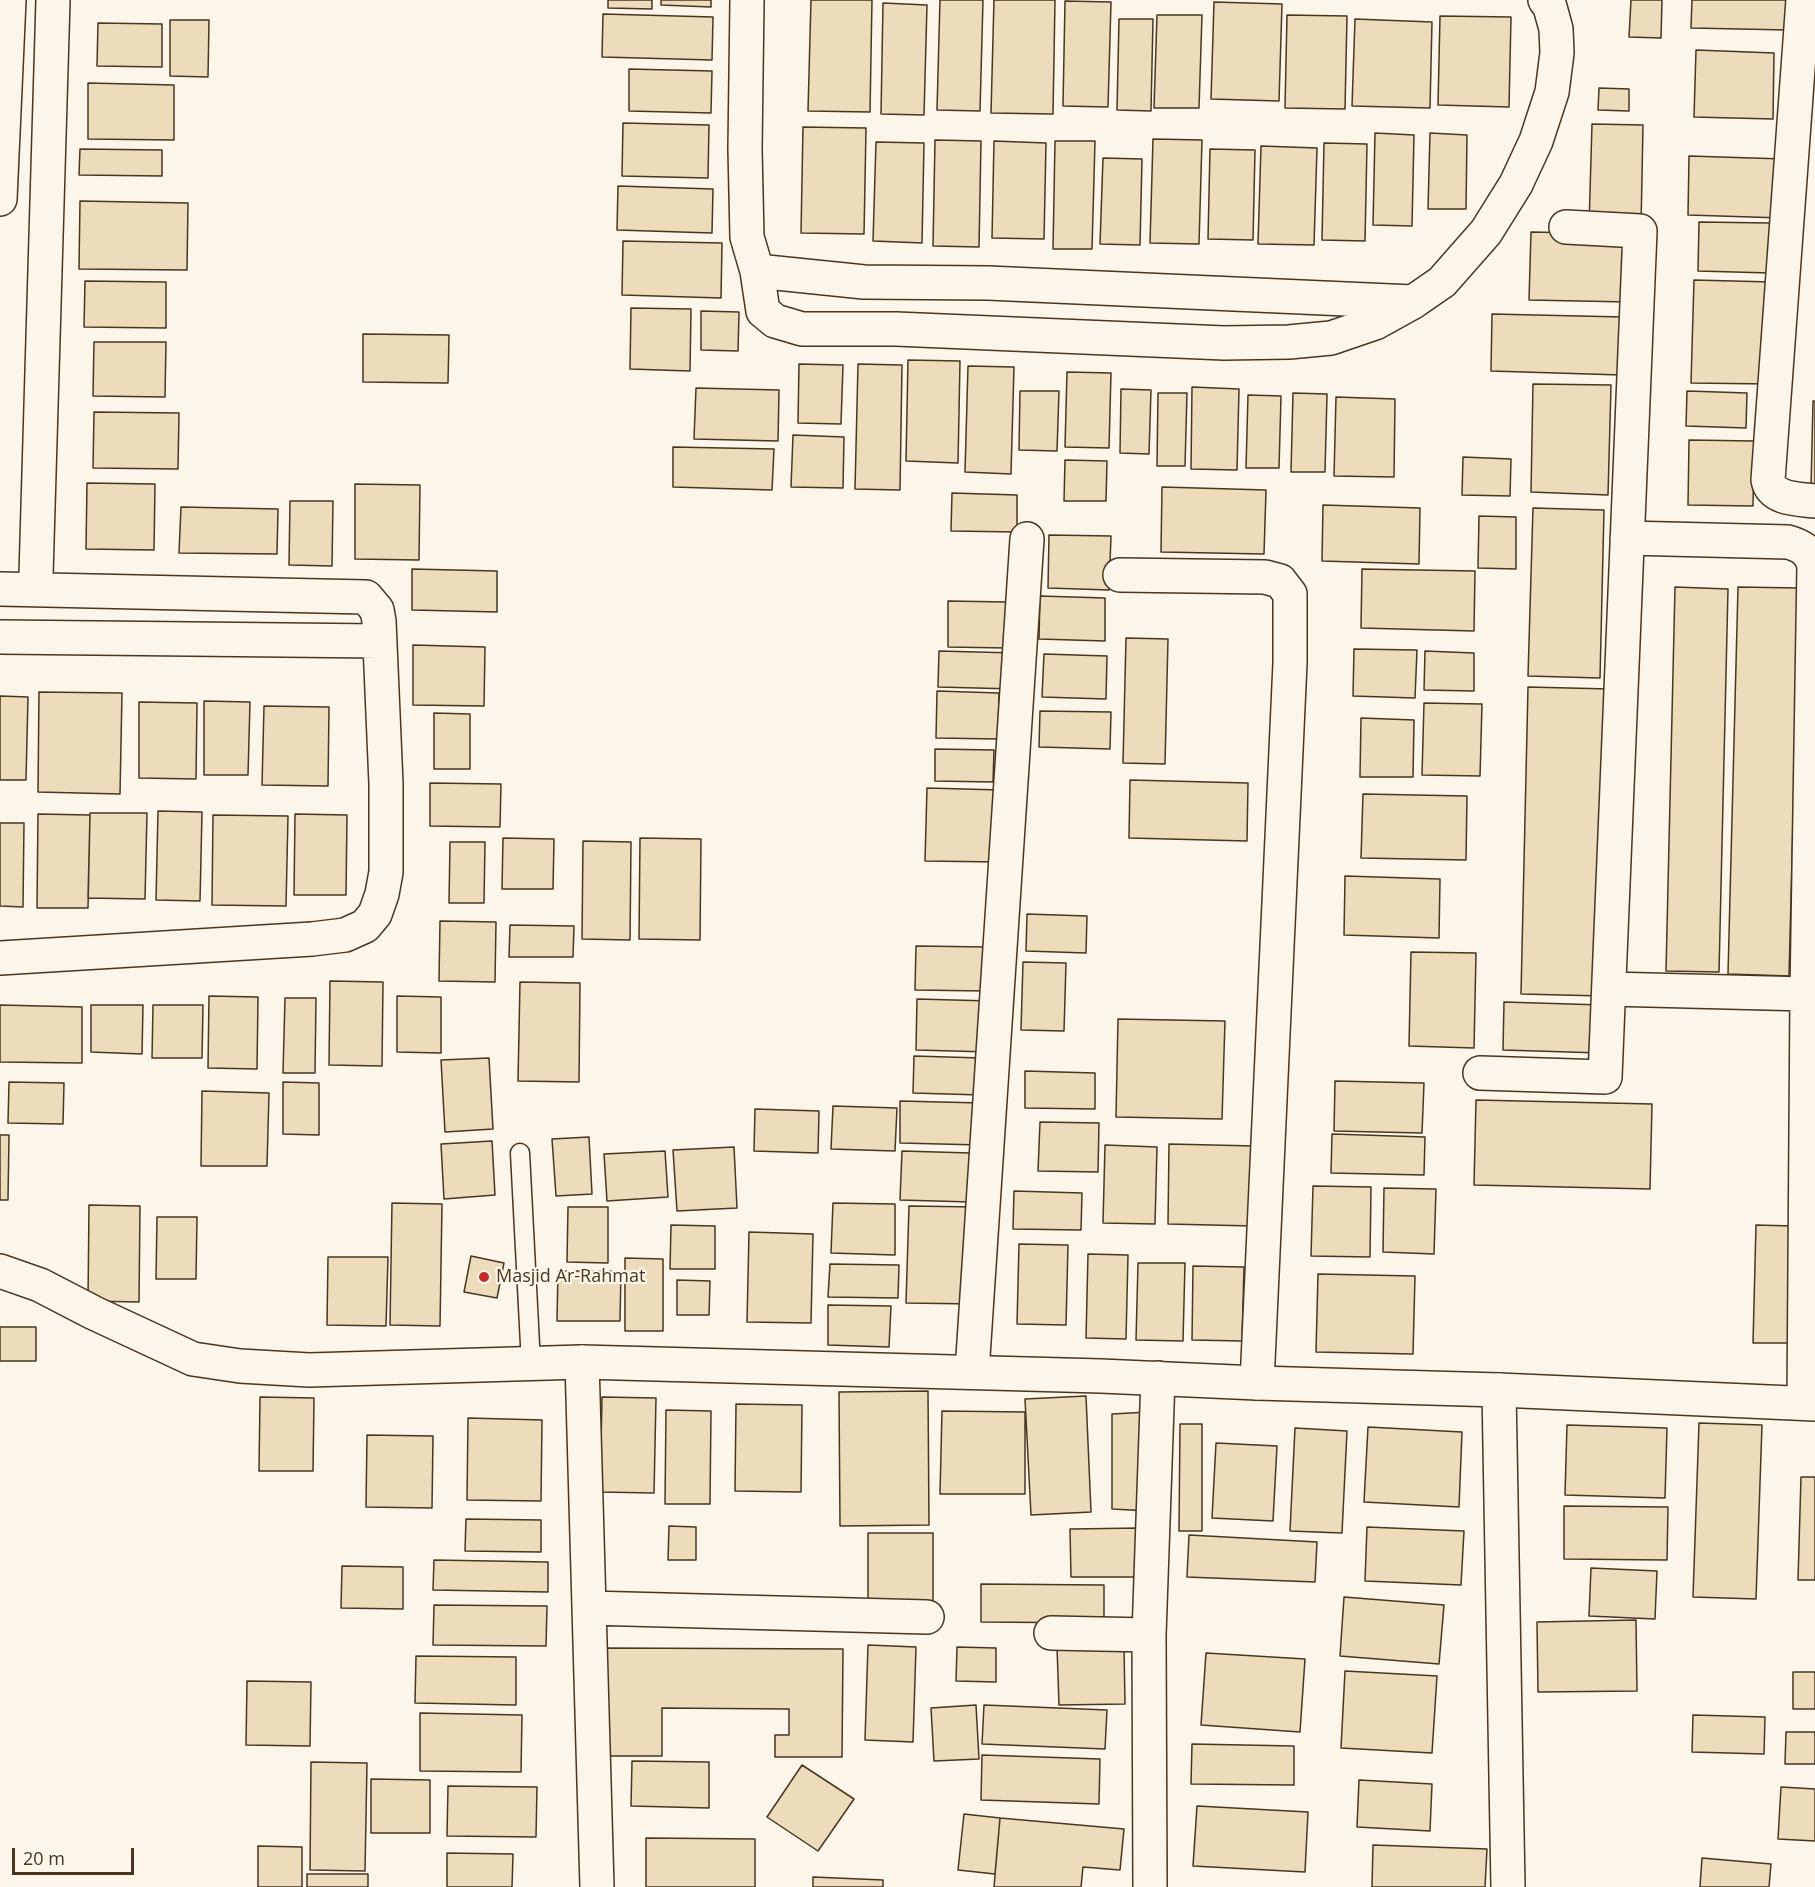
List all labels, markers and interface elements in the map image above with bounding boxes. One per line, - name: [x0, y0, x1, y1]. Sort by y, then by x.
- place label: Masjid Ar-Rahmat: [496, 1266, 645, 1288]
- marker: Masjid Ar-Rahmat: [477, 1270, 491, 1284]
- scale bar: [15, 1836, 136, 1874]
- text: 20 m: [23, 1846, 65, 1870]

